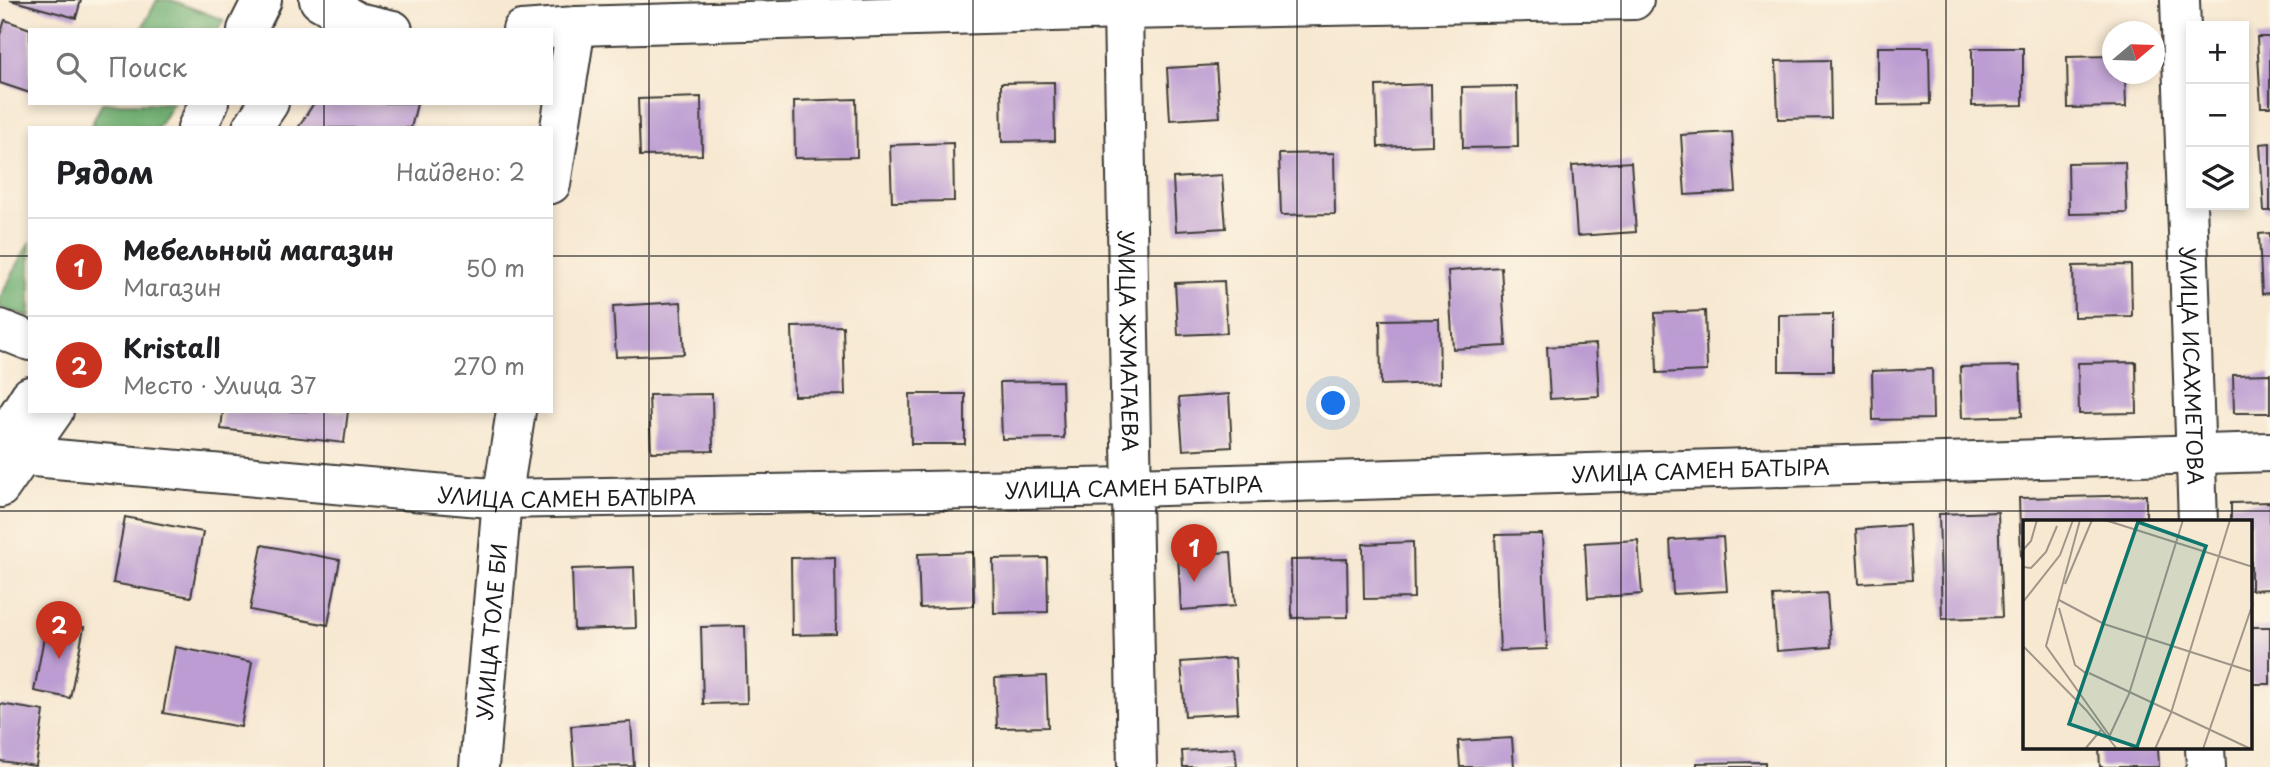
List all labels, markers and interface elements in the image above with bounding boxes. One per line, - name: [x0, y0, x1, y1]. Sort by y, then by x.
- north arrow: [2102, 21, 2165, 84]
- map controls: [2186, 21, 2249, 210]
- button: +: [2186, 21, 2249, 84]
- search box: [28, 28, 553, 105]
- text: Поиск: [108, 47, 187, 86]
- icon: search: [52, 48, 90, 86]
- button: −: [2186, 84, 2249, 147]
- button: layers: [2186, 147, 2249, 210]
- text: Рядом: [56, 149, 154, 194]
- text: Найдено: 2: [396, 154, 525, 189]
- text: Мебельный магазин: [123, 230, 394, 269]
- street label: УЛИЦА ЖУМАТАЕВА: [1111, 230, 1147, 452]
- street label: УЛИЦА ИСАХМЕТОВА: [2173, 246, 2213, 485]
- text: 1: [74, 250, 85, 285]
- text: 50 m: [465, 250, 525, 285]
- text: Магазин: [123, 269, 222, 304]
- text: Kristall: [123, 328, 220, 367]
- text: 2: [71, 348, 87, 383]
- text: 270 m: [453, 348, 525, 383]
- text: Место · Улица 37: [123, 367, 316, 402]
- your location: [1316, 386, 1350, 420]
- street label: УЛИЦА САМЕН БАТЫРА: [1571, 450, 1830, 489]
- street label: УЛИЦА САМЕН БАТЫРА: [1005, 467, 1263, 505]
- street label: УЛИЦА САМЕН БАТЫРА: [437, 477, 696, 515]
- inset map: [2023, 520, 2252, 750]
- pin: 1: [1171, 524, 1217, 582]
- street label: УЛИЦА ТОЛЕ БИ: [467, 542, 514, 721]
- pin: 2: [36, 601, 82, 659]

